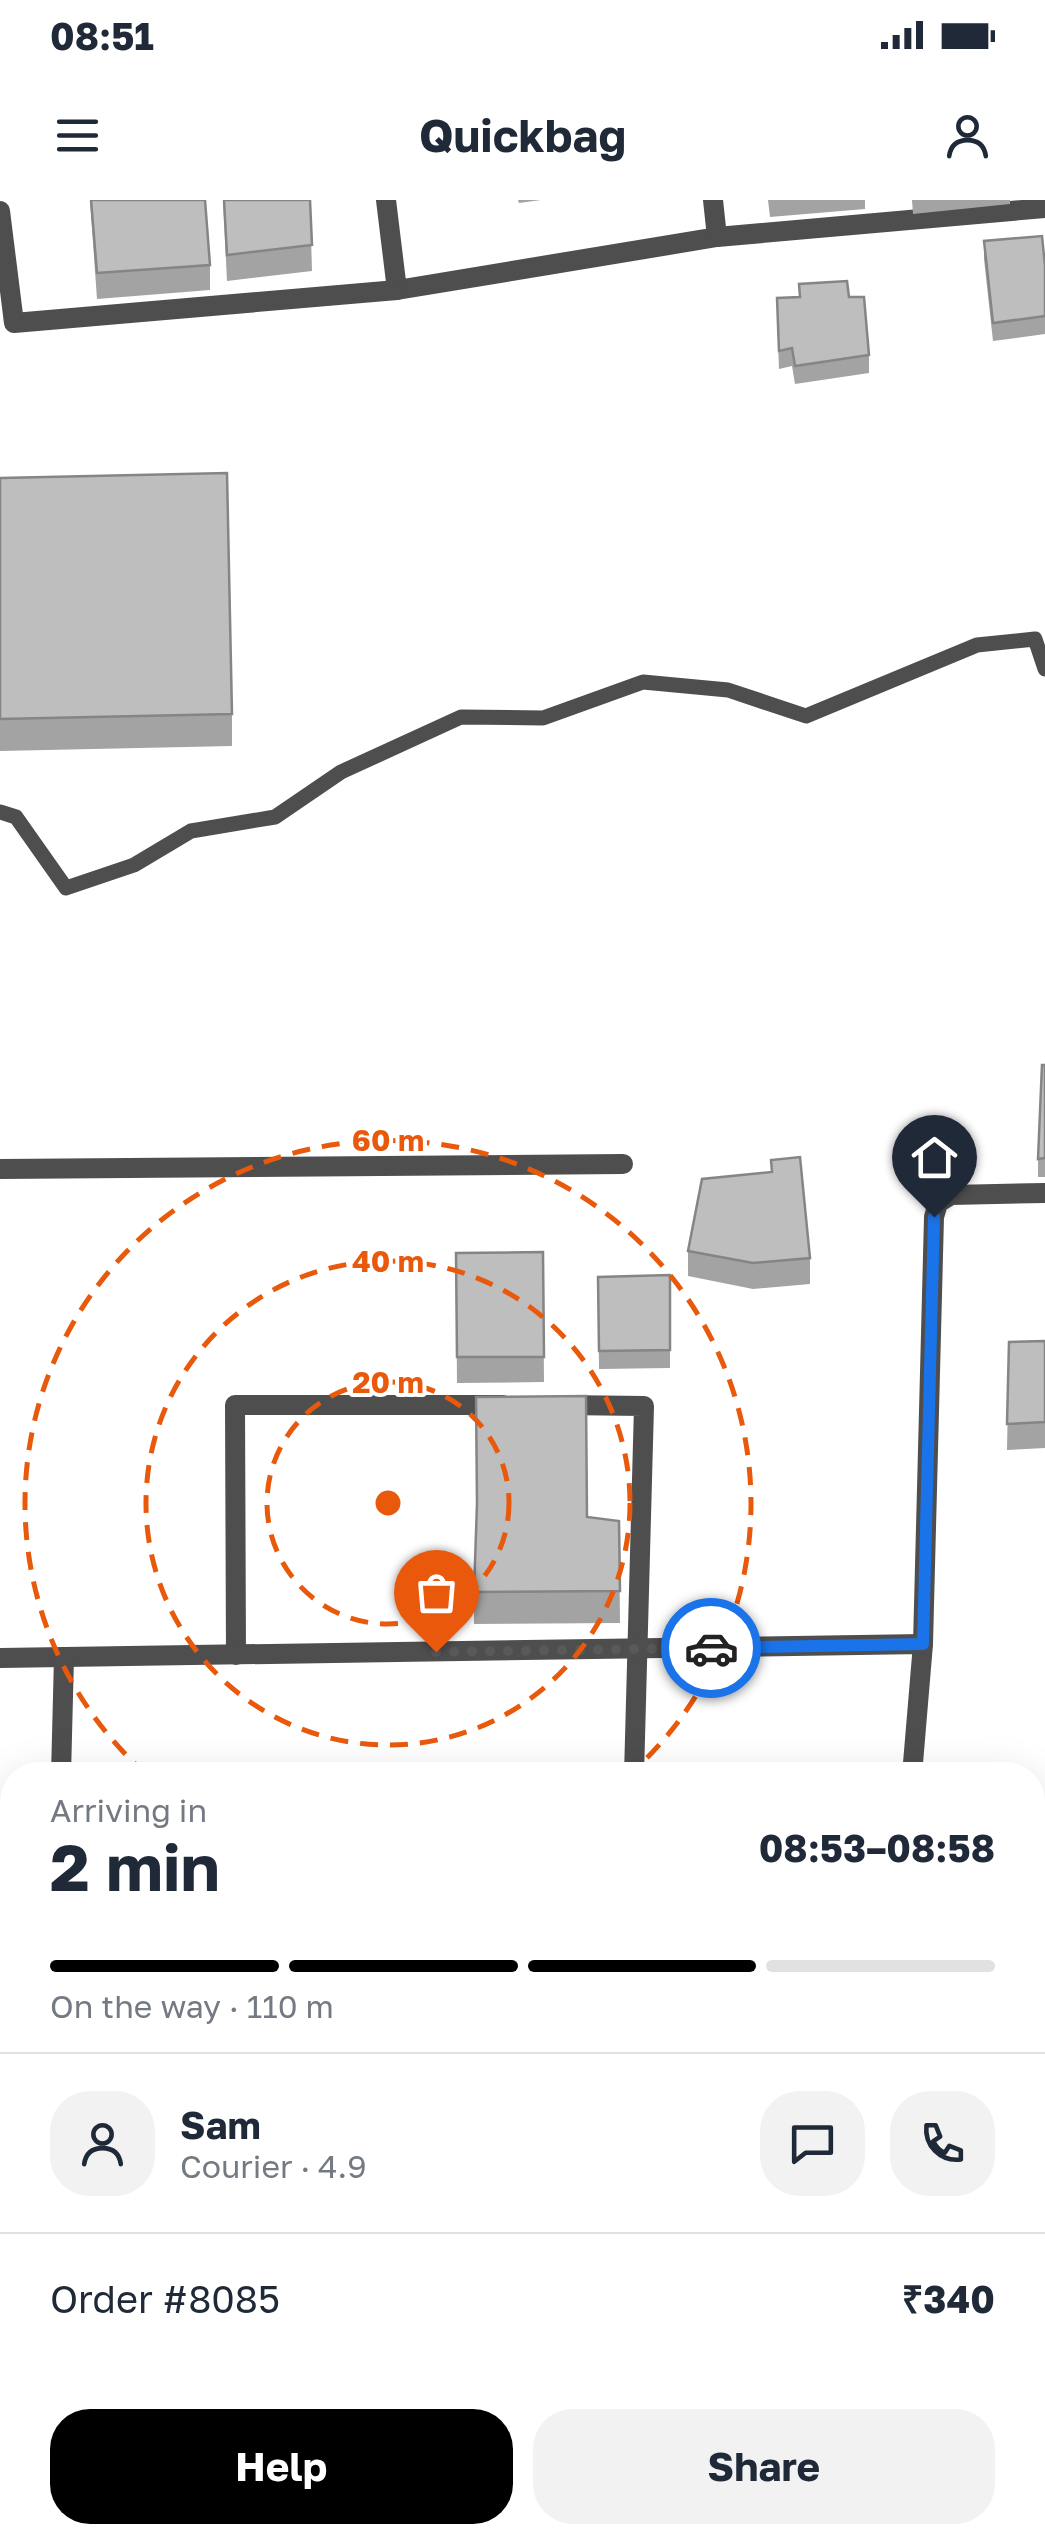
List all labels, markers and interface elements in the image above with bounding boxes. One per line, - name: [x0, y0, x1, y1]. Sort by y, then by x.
- text: 08:51: [50, 13, 154, 58]
- icon: menu: [50, 108, 105, 163]
- text: Quickbag: [419, 108, 626, 162]
- icon: person: [940, 108, 995, 163]
- pin: [892, 1115, 977, 1218]
- text: 60 m: [352, 1122, 424, 1158]
- icon: home: [907, 1130, 962, 1185]
- text: 40 m: [352, 1243, 424, 1279]
- text: 20 m: [352, 1364, 424, 1400]
- centre of rings: [370, 1485, 406, 1521]
- pin: [394, 1550, 479, 1653]
- icon: bag: [409, 1565, 464, 1620]
- courier: [661, 1598, 761, 1698]
- icon: car: [684, 1621, 739, 1676]
- text: Arriving in: [50, 1791, 207, 1829]
- text: 08:53–08:58: [759, 1825, 995, 1870]
- text: 2 min: [50, 1827, 220, 1905]
- text: On the way · 110 m: [50, 1987, 334, 2025]
- button: person: [50, 2091, 155, 2196]
- button: chat: [760, 2091, 865, 2196]
- button: phone: [890, 2091, 995, 2196]
- text: Sam: [180, 2102, 261, 2147]
- text: Courier · 4.9: [180, 2147, 367, 2185]
- text: Order #8085: [50, 2276, 280, 2321]
- text: ₹340: [902, 2276, 995, 2321]
- button: Help: [50, 2409, 513, 2524]
- button: Share: [533, 2409, 995, 2524]

